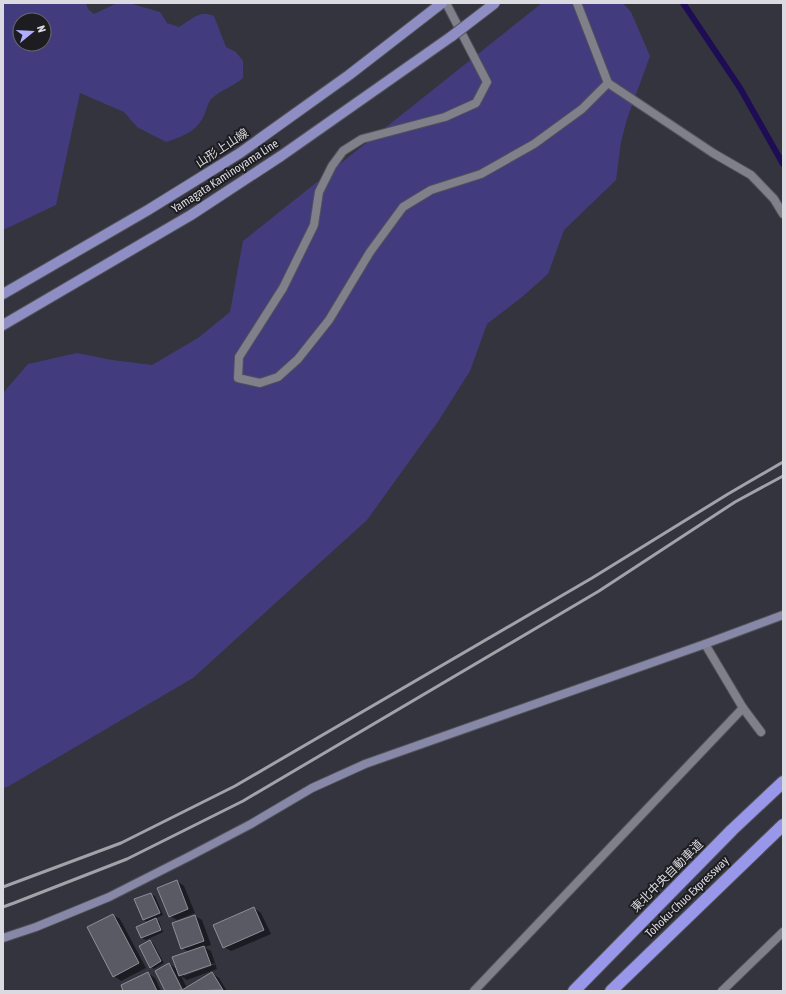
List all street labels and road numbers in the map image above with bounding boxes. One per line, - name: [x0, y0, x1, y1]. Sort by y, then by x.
- street label: 山形上山線: [193, 126, 251, 170]
- street label: Yamagata Kaminoyama Line: [169, 136, 281, 216]
- street label: 東北中央自動車道: [628, 837, 706, 915]
- street label: Tohoku-Chuo Expressway: [642, 853, 732, 940]

